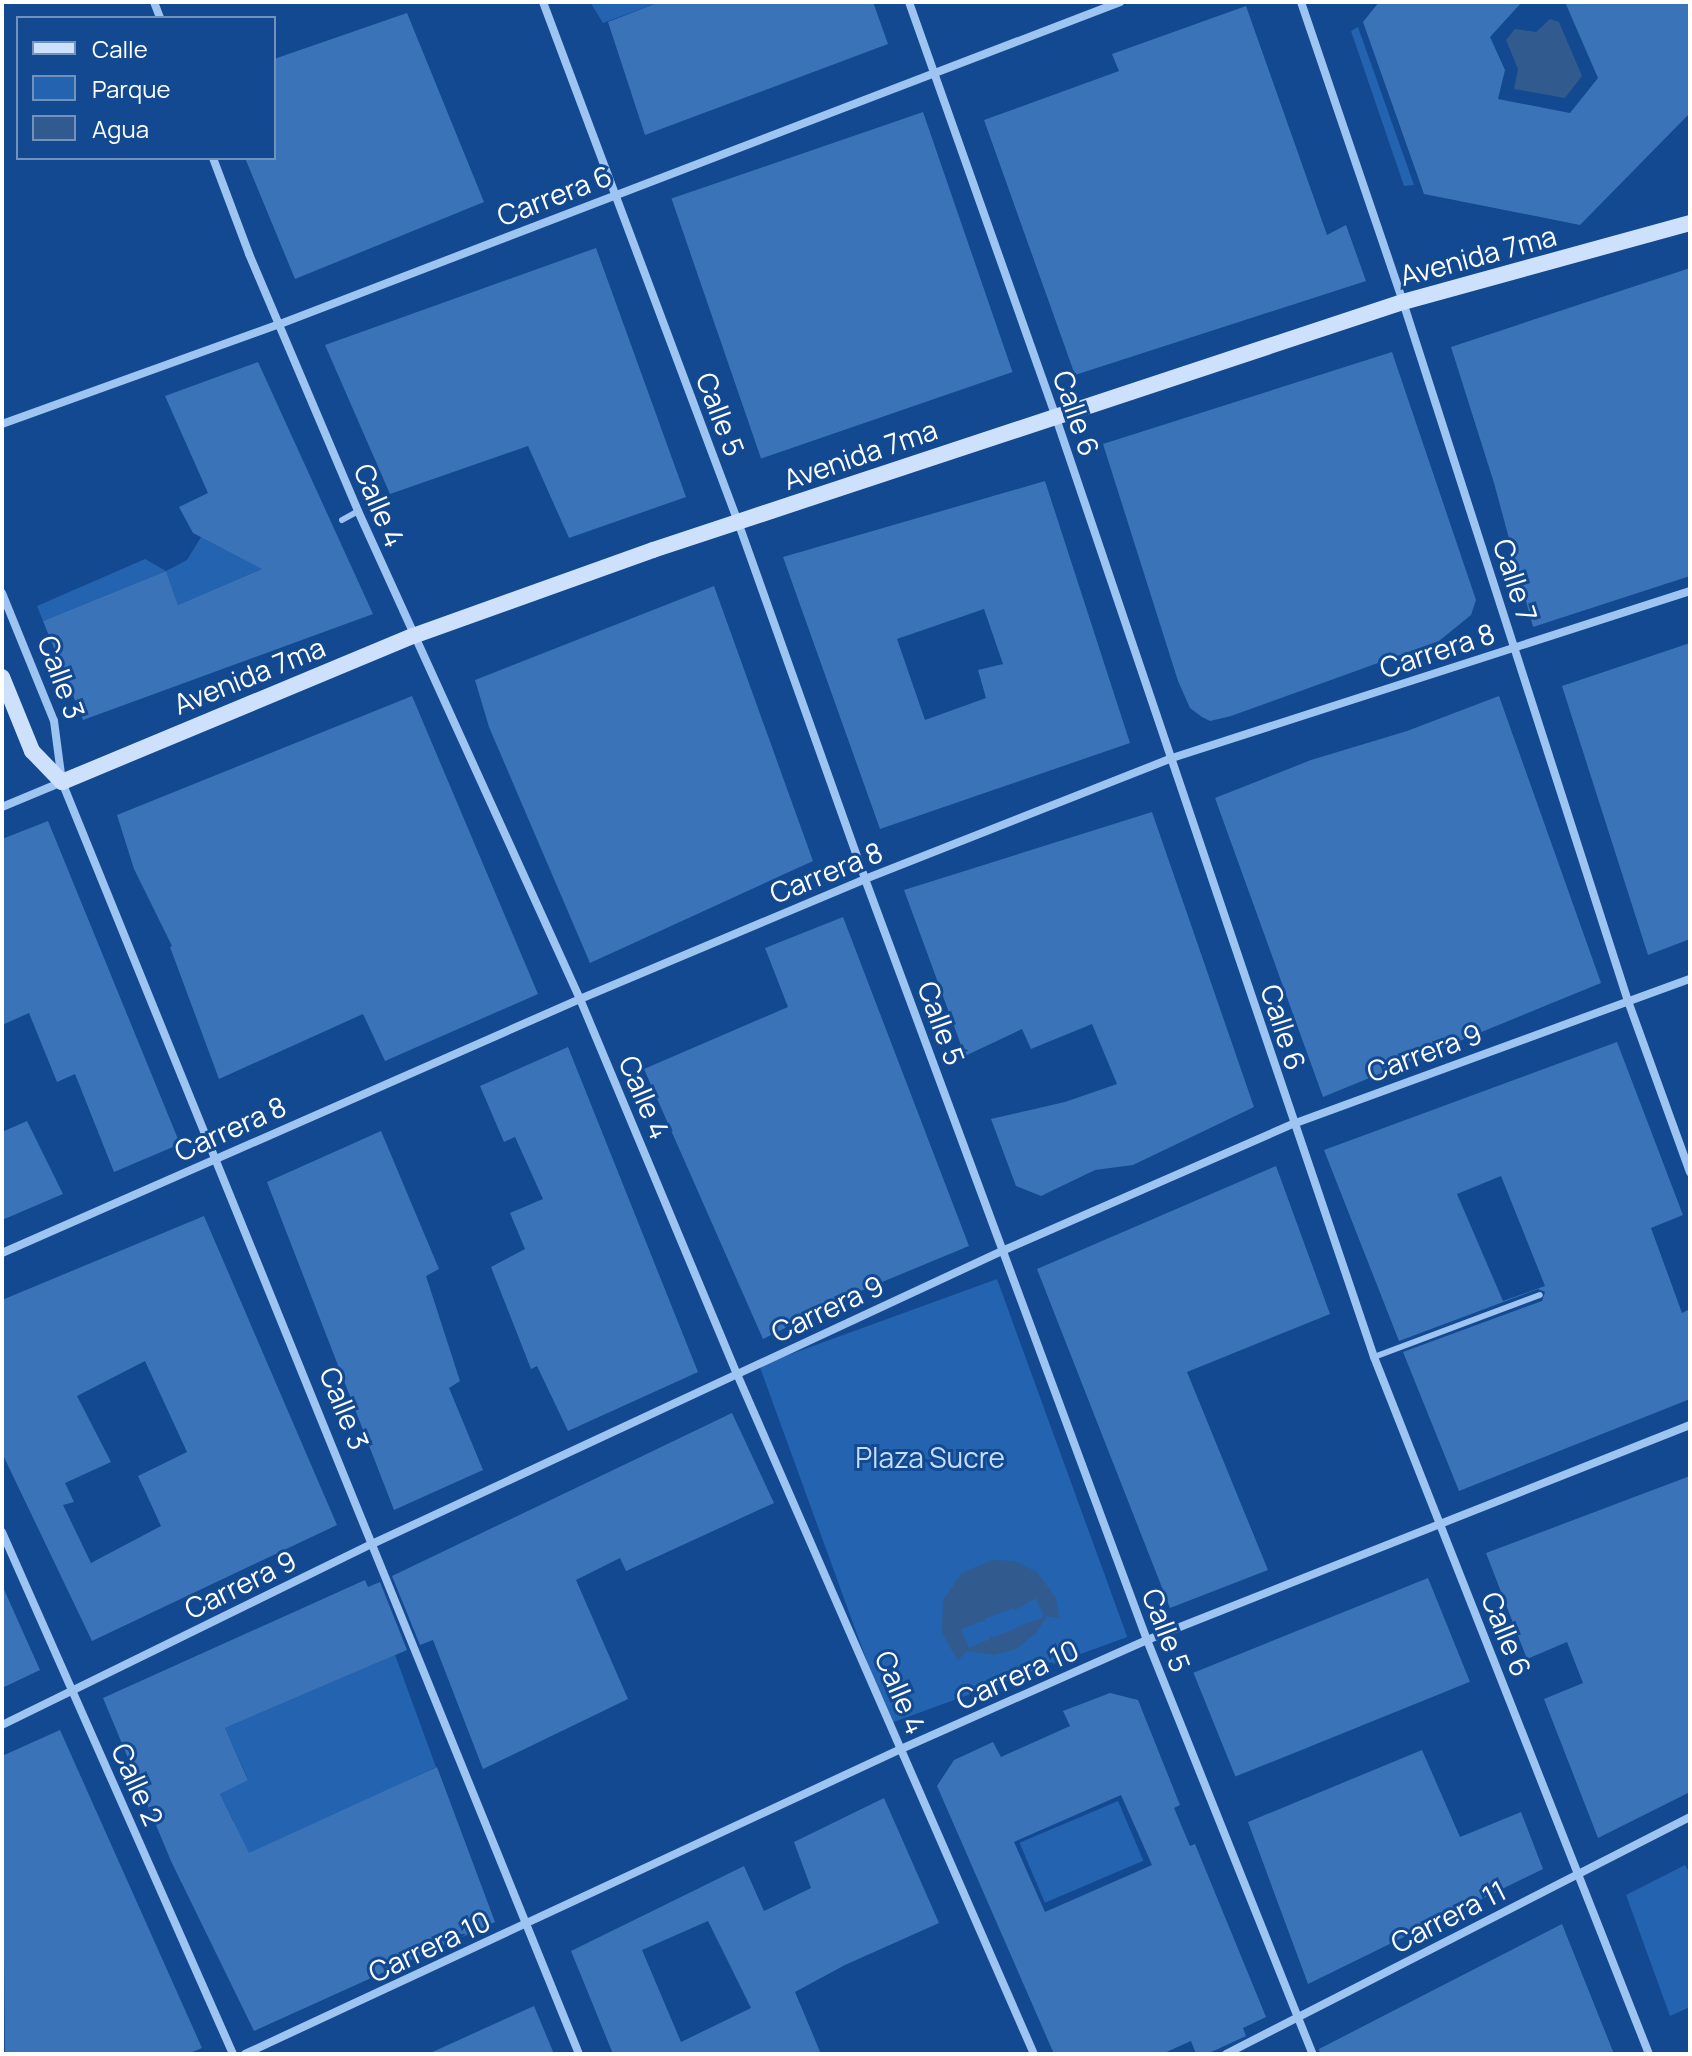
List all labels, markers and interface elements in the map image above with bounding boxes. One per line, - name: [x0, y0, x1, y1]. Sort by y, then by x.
- legend: [16, 16, 276, 160]
- text: Calle: [92, 32, 148, 65]
- text: Parque: [92, 72, 170, 105]
- text: Agua: [92, 112, 149, 145]
- street label: Carrera 6: [492, 158, 616, 232]
- street label: Avenida 7ma: [1396, 218, 1560, 292]
- street label: Calle 6: [1047, 366, 1107, 460]
- street label: Calle 5: [690, 367, 752, 461]
- street label: Avenida 7ma: [779, 412, 941, 496]
- street label: Calle 4: [348, 458, 412, 552]
- street label: Calle 7: [1487, 535, 1545, 625]
- street label: Carrera 8: [1375, 616, 1499, 684]
- street label: Avenida 7ma: [168, 629, 330, 721]
- street label: Calle 3: [31, 631, 93, 723]
- street label: Carrera 8: [765, 834, 887, 910]
- street label: Calle 5: [911, 976, 973, 1070]
- street label: Calle 6: [1254, 980, 1314, 1074]
- street label: Carrera 9: [1362, 1016, 1486, 1088]
- street label: Calle 4: [613, 1050, 677, 1144]
- street label: Carrera 8: [169, 1088, 291, 1168]
- street label: Carrera 9: [766, 1267, 888, 1349]
- street label: Calle 3: [313, 1362, 377, 1454]
- park label: Plaza Sucre: [855, 1440, 1005, 1474]
- street label: Carrera 9: [179, 1543, 301, 1625]
- street label: Calle 5: [1136, 1583, 1198, 1677]
- street label: Calle 6: [1475, 1587, 1539, 1681]
- street label: Carrera 10: [951, 1632, 1083, 1716]
- street label: Calle 4: [869, 1645, 933, 1739]
- street label: Calle 2: [105, 1738, 171, 1830]
- street label: Carrera 11: [1385, 1873, 1511, 1959]
- street label: Carrera 10: [363, 1903, 495, 1989]

